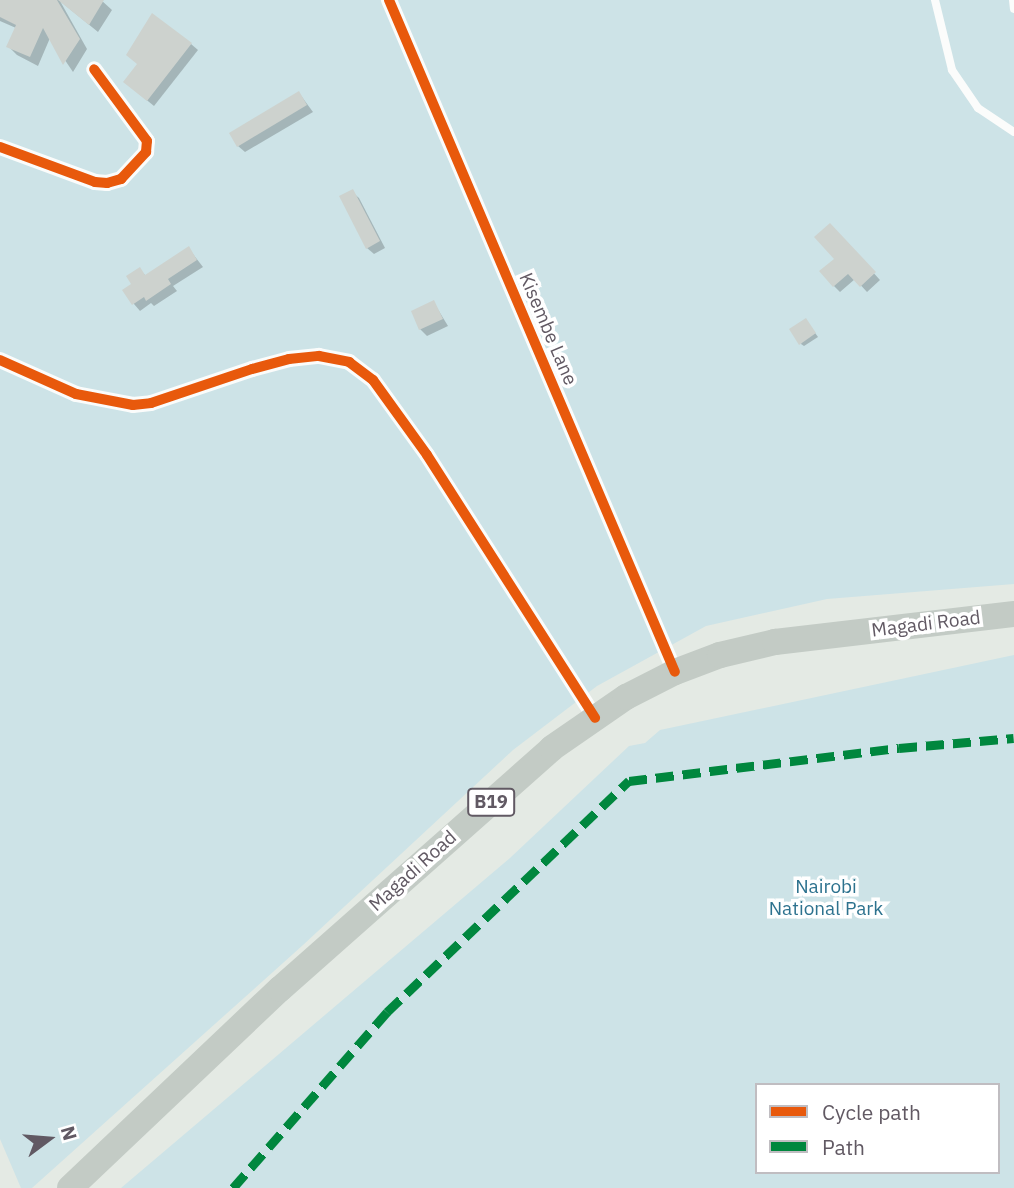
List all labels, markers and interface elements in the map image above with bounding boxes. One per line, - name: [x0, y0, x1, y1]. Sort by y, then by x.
- street label: Kisembe Lane: [514, 269, 582, 389]
- street label: Magadi Road: [870, 606, 982, 642]
- road number: B19: [466, 788, 516, 816]
- street label: Magadi Road: [365, 826, 461, 916]
- park label: Nairobi National Park: [769, 876, 883, 920]
- legend: [755, 1083, 1000, 1174]
- text: Cycle path: [822, 1098, 921, 1126]
- north arrow: [14, 1104, 84, 1174]
- text: N: [56, 1123, 83, 1143]
- text: Path: [822, 1133, 865, 1161]

